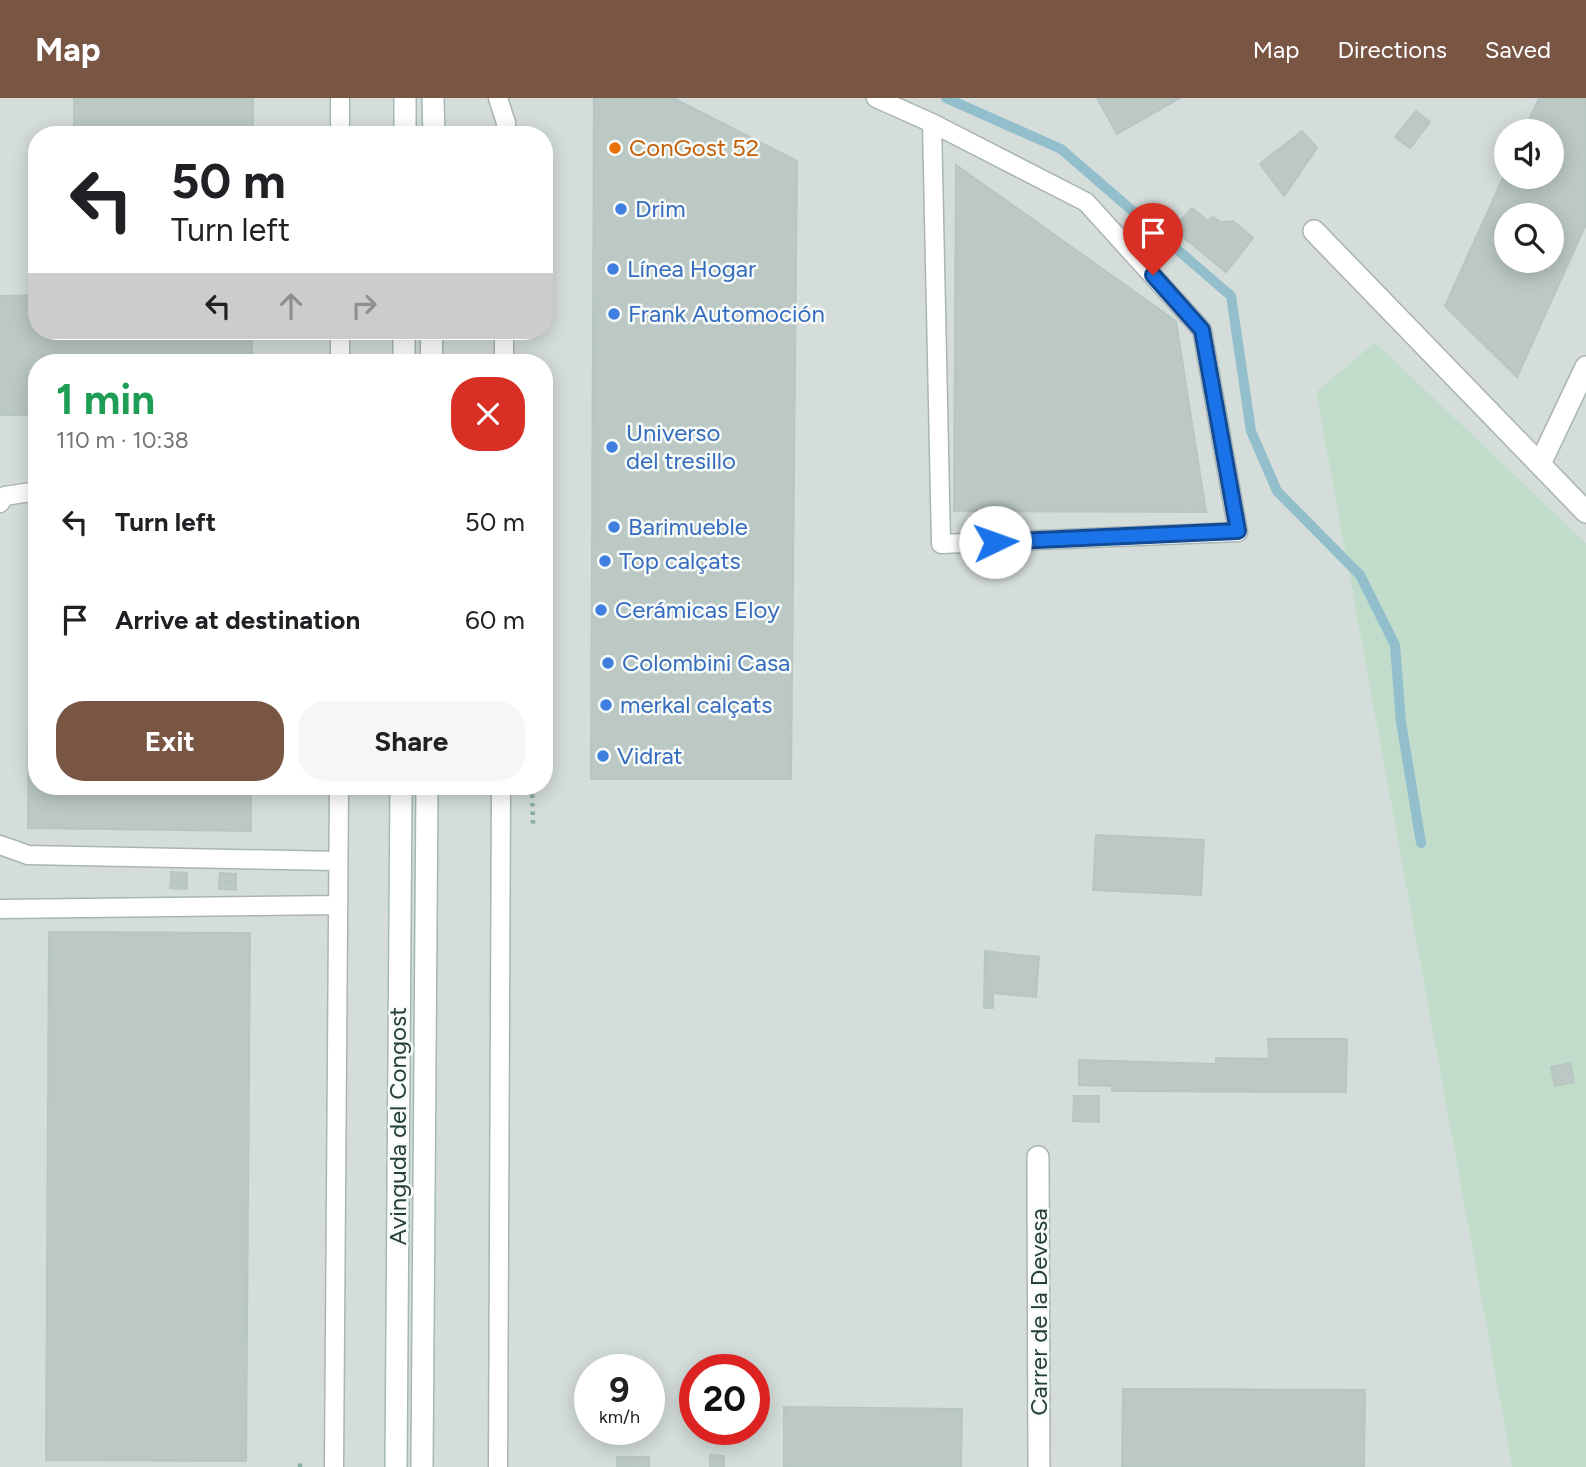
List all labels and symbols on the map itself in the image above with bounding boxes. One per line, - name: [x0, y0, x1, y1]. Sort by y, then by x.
- place label: ConGost 52: [629, 133, 759, 162]
- marker: ConGost 52: [607, 140, 623, 156]
- place label: Drim: [635, 194, 686, 223]
- marker: Drim: [613, 201, 629, 217]
- pin: [1123, 203, 1183, 275]
- place label: Línea Hogar: [627, 254, 756, 283]
- marker: Línea Hogar: [605, 261, 621, 277]
- place label: Frank Automoción: [628, 299, 825, 328]
- marker: Frank Automoción: [606, 306, 622, 322]
- place label: Universo del tresillo: [626, 418, 736, 475]
- marker: Universo del tresillo: [604, 439, 620, 455]
- position arrow: [958, 505, 1032, 579]
- place label: Barimueble: [628, 512, 748, 541]
- marker: Barimueble: [606, 519, 622, 535]
- place label: Top calçats: [619, 546, 741, 575]
- marker: Top calçats: [597, 553, 613, 569]
- place label: Cerámicas Eloy: [615, 595, 780, 624]
- marker: Cerámicas Eloy: [593, 602, 609, 618]
- place label: Colombini Casa: [622, 648, 790, 677]
- marker: Colombini Casa: [600, 655, 616, 671]
- place label: merkal calçats: [620, 690, 772, 719]
- marker: merkal calçats: [598, 697, 614, 713]
- place label: Vidrat: [617, 741, 683, 770]
- marker: Vidrat: [595, 748, 611, 764]
- street label: Avinguda del Congost: [383, 1007, 412, 1245]
- street label: Carrer de la Devesa: [1024, 1208, 1053, 1416]
- speed limit sign: 20: [679, 1354, 770, 1445]

